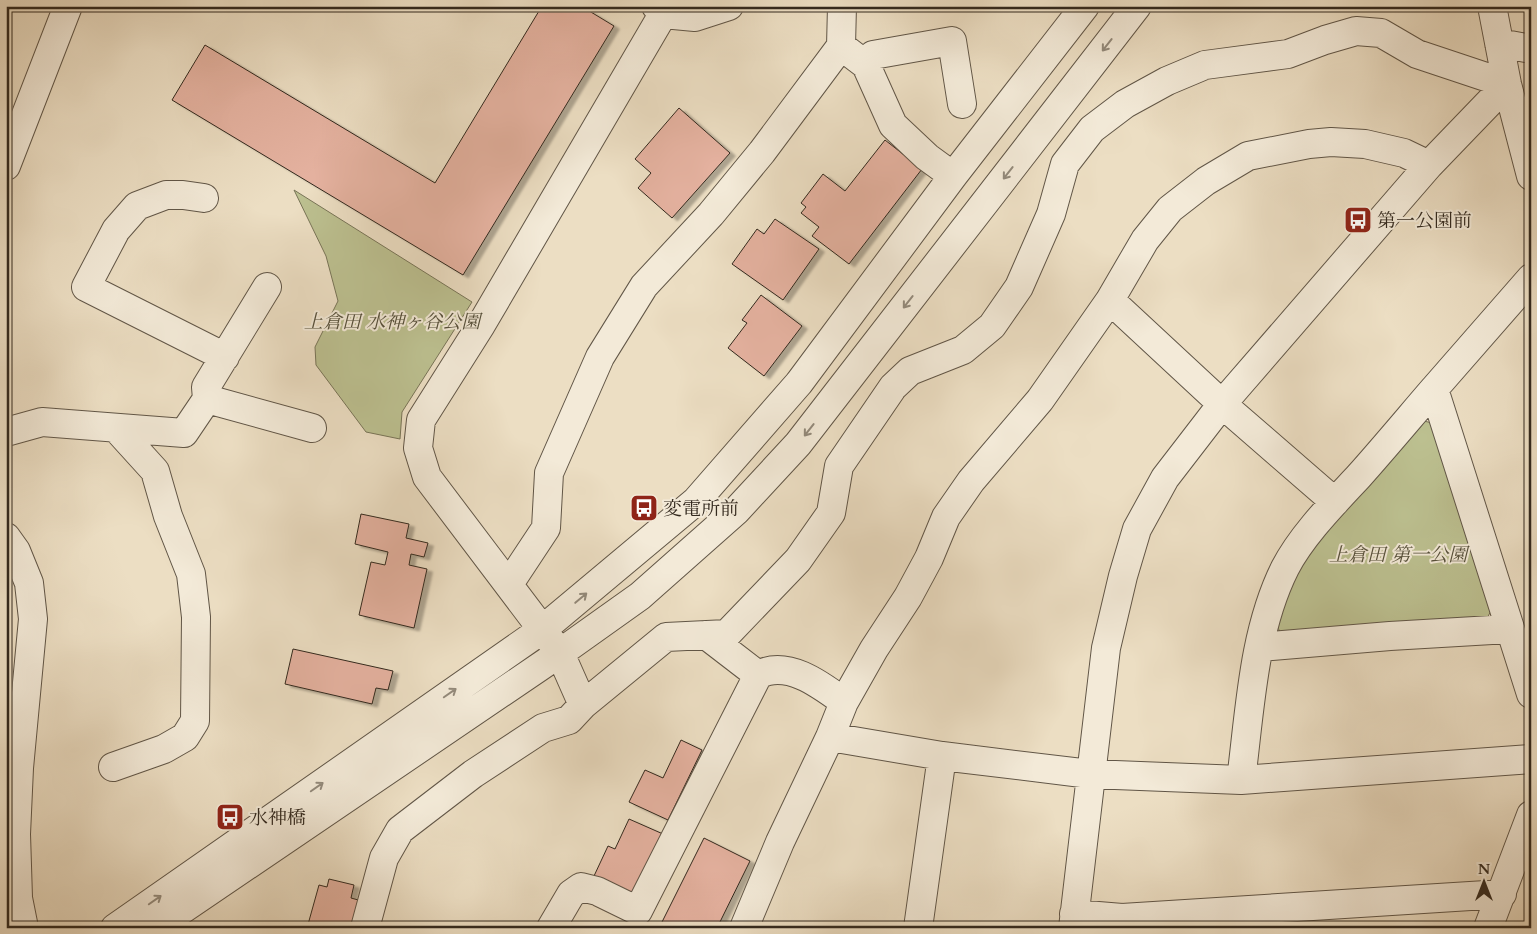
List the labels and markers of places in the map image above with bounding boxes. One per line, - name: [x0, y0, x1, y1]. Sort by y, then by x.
- bus stop icon: 第一公園前: [1343, 205, 1373, 235]
- place label: 第一公園前: [1377, 208, 1472, 234]
- bus stop icon: 変電所前: [629, 493, 659, 523]
- place label: 変電所前: [663, 496, 739, 522]
- bus stop icon: 水神橋: [215, 802, 245, 832]
- place label: 水神橋: [249, 805, 306, 831]

